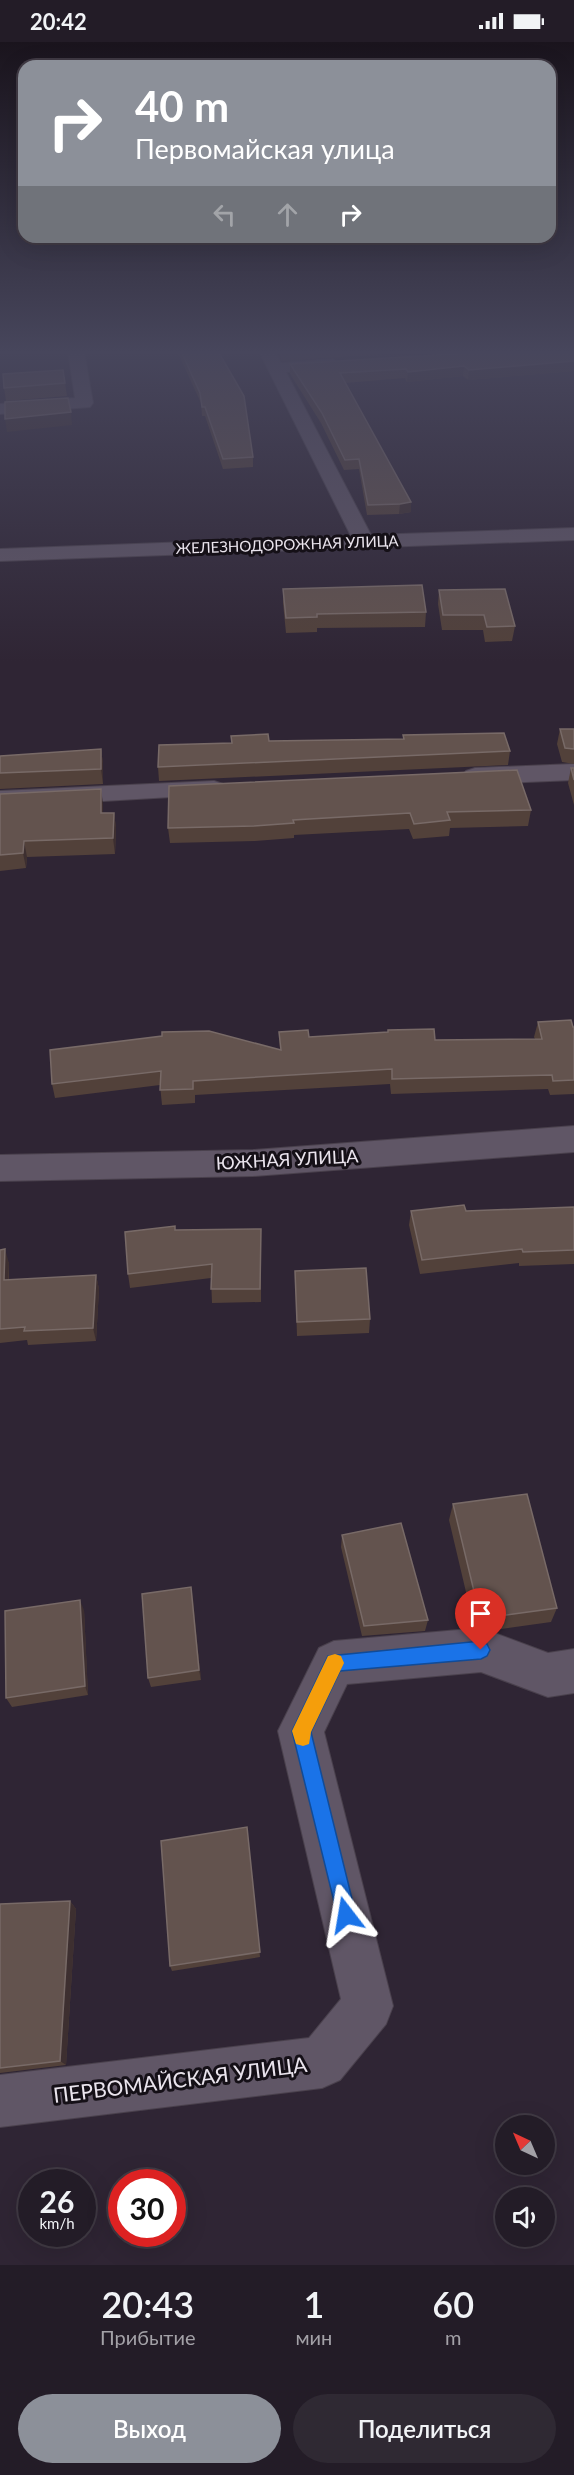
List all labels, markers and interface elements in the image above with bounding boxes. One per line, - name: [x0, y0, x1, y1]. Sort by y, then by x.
- text: 20:42: [30, 8, 87, 35]
- text: 40 m: [135, 81, 229, 131]
- icon: right: [36, 84, 114, 162]
- text: Первомайская улица: [135, 132, 395, 165]
- icon: left: [208, 198, 241, 231]
- icon: ahead: [271, 198, 304, 231]
- icon: right: [334, 198, 367, 231]
- street label: ЖЕЛЕЗНОДОРОЖНАЯ УЛИЦА: [175, 531, 400, 557]
- street label: ЮЖНАЯ УЛИЦА: [215, 1144, 360, 1174]
- pin: [455, 1588, 506, 1650]
- icon: arrive: [464, 1597, 497, 1630]
- position arrow: [314, 1883, 378, 1947]
- street label: ПЕРВОМАЙСКАЯ УЛИЦА: [52, 2051, 309, 2107]
- north arrow: [495, 2115, 555, 2175]
- map controls: [495, 2115, 555, 2247]
- speed limit sign: 30: [108, 2169, 186, 2247]
- text: 26: [40, 2183, 74, 2219]
- button: sound: [495, 2187, 555, 2247]
- text: km/h: [39, 2214, 75, 2232]
- text: 20:43: [101, 2282, 194, 2326]
- text: 1: [303, 2282, 324, 2326]
- text: 60: [432, 2282, 474, 2326]
- text: Прибытие: [100, 2325, 196, 2349]
- text: мин: [295, 2325, 332, 2349]
- text: m: [445, 2325, 461, 2349]
- button: Выход: [18, 2394, 281, 2463]
- button: Поделиться: [293, 2394, 556, 2463]

